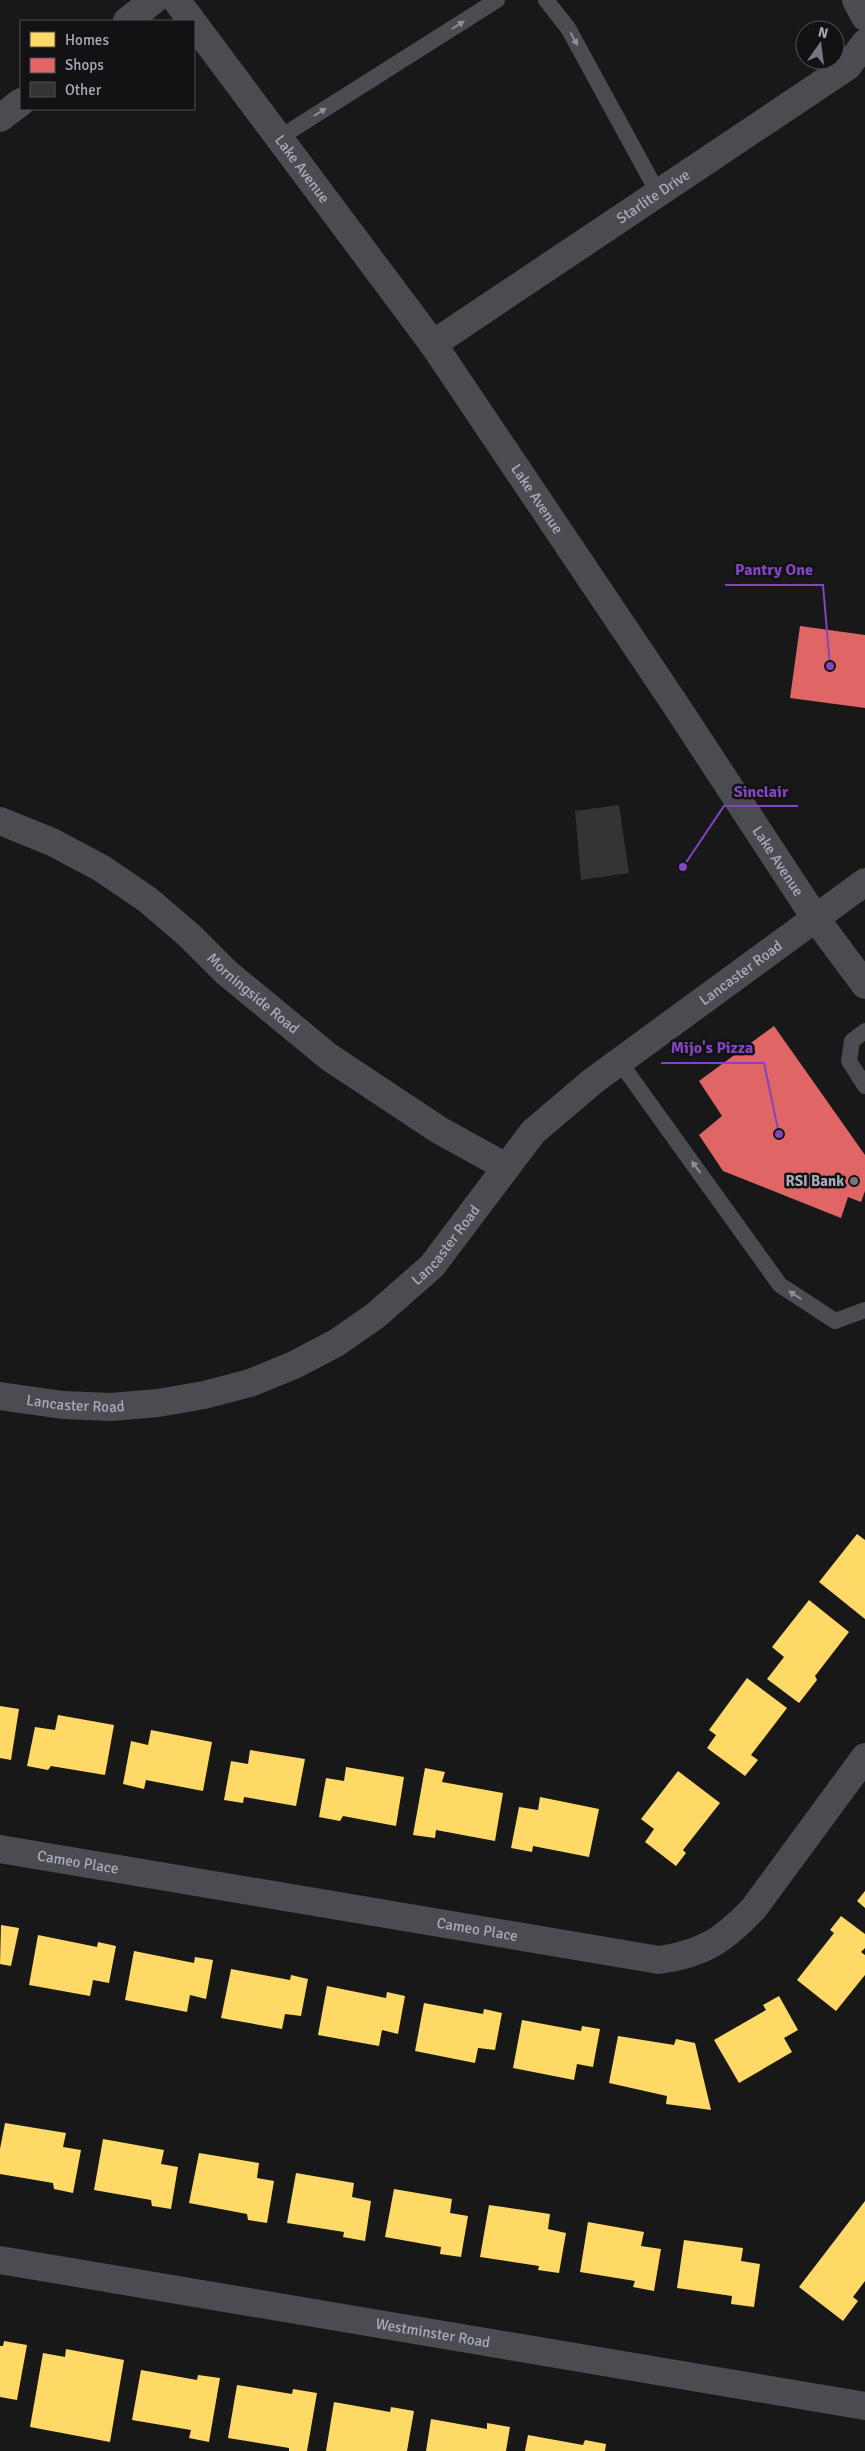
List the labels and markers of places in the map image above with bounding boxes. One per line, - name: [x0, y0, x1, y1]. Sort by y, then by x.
- callout: Pantry One: [725, 554, 823, 585]
- callout: Sinclair: [724, 775, 798, 806]
- callout: Mijo's Pizza: [661, 1032, 764, 1063]
- place label: RSI Bank: [785, 1172, 844, 1190]
- marker: RSI Bank: [848, 1175, 860, 1187]

